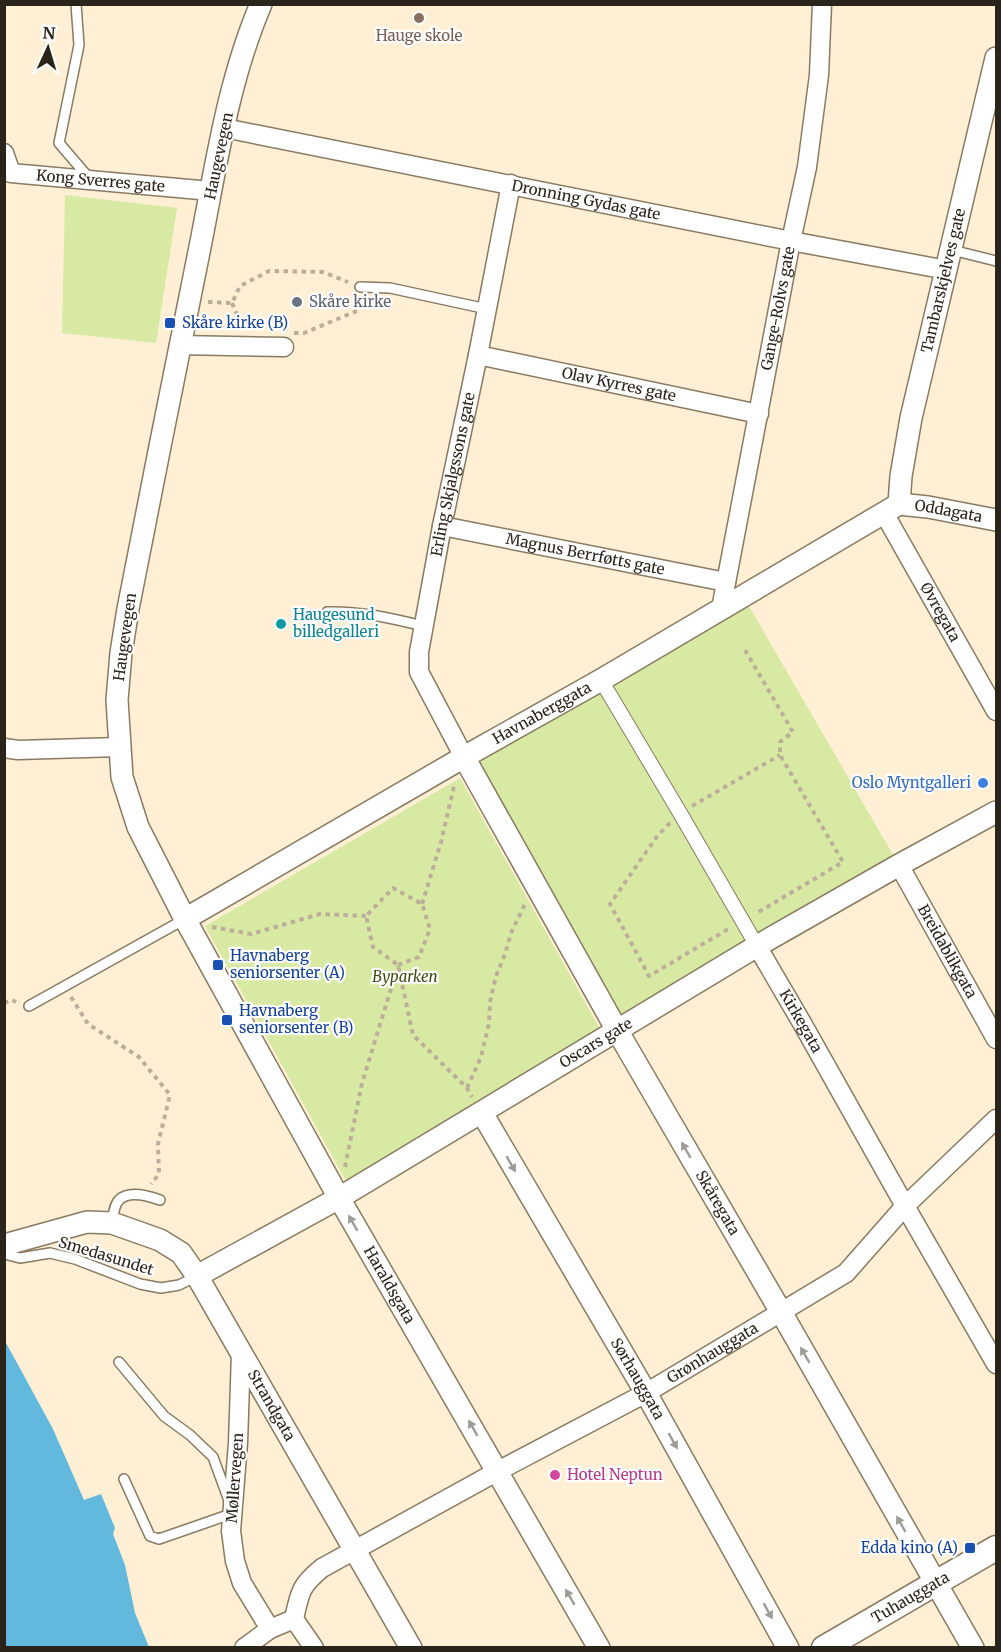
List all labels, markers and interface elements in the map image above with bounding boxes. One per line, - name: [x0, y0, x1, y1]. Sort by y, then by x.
- marker: Hauge skole: [412, 11, 426, 25]
- north arrow: [18, 18, 78, 78]
- text: N: [42, 23, 56, 43]
- place label: Hauge skole: [376, 26, 463, 45]
- street label: Haugevegen: [200, 110, 237, 201]
- street label: Kong Sverres gate: [35, 165, 166, 196]
- street label: Dronning Gydas gate: [510, 176, 662, 224]
- street label: Tambarskjelves gate: [917, 206, 969, 355]
- street label: Gange-Rolvs gate: [757, 245, 799, 372]
- place label: Skåre kirke: [309, 292, 391, 311]
- marker: Skåre kirke: [290, 295, 304, 309]
- place label: Skåre kirke (B): [182, 313, 288, 332]
- marker: Skåre kirke (B): [163, 316, 177, 330]
- street label: Olav Kyrres gate: [560, 363, 678, 405]
- street label: Erling Skjalgssons gate: [427, 390, 479, 558]
- street label: Oddagata: [914, 496, 984, 526]
- street label: Magnus Berrføtts gate: [504, 529, 667, 579]
- street label: Øvregata: [916, 579, 965, 645]
- street label: Haugevegen: [109, 592, 140, 682]
- place label: Haugesund billedgalleri: [292, 605, 379, 641]
- marker: Haugesund billedgalleri: [274, 617, 288, 631]
- street label: Havnaberggata: [489, 678, 594, 748]
- place label: Oslo Myntgalleri: [852, 773, 971, 792]
- marker: Oslo Myntgalleri: [976, 776, 990, 790]
- street label: Breidablikgata: [914, 901, 981, 1002]
- place label: Havnaberg seniorsenter (A): [230, 946, 345, 982]
- marker: Havnaberg seniorsenter (A): [211, 958, 225, 972]
- park label: Byparken: [372, 967, 438, 986]
- street label: Kirkegata: [775, 986, 827, 1056]
- place label: Havnaberg seniorsenter (B): [239, 1001, 354, 1037]
- marker: Havnaberg seniorsenter (B): [220, 1013, 234, 1027]
- street label: Oscars gate: [556, 1013, 636, 1072]
- one-way arrow: [681, 1142, 692, 1158]
- one-way arrow: [506, 1156, 517, 1172]
- street label: Skåregata: [692, 1167, 744, 1238]
- one-way arrow: [348, 1215, 359, 1231]
- street label: Smedasundet: [56, 1232, 156, 1279]
- street label: Haraldsgata: [360, 1242, 420, 1327]
- street label: Grønhauggata: [663, 1318, 761, 1387]
- street label: Sørhauggata: [607, 1334, 669, 1423]
- one-way arrow: [800, 1346, 810, 1363]
- street label: Strandgata: [244, 1366, 300, 1444]
- one-way arrow: [467, 1420, 478, 1436]
- street label: Møllervegen: [222, 1432, 247, 1524]
- one-way arrow: [667, 1433, 678, 1449]
- place label: Hotel Neptun: [567, 1465, 663, 1484]
- marker: Hotel Neptun: [548, 1468, 562, 1482]
- one-way arrow: [896, 1516, 907, 1532]
- place label: Edda kino (A): [861, 1538, 958, 1557]
- marker: Edda kino (A): [963, 1541, 977, 1555]
- street label: Tuhauggata: [868, 1567, 952, 1627]
- one-way arrow: [565, 1588, 575, 1605]
- one-way arrow: [763, 1603, 773, 1620]

